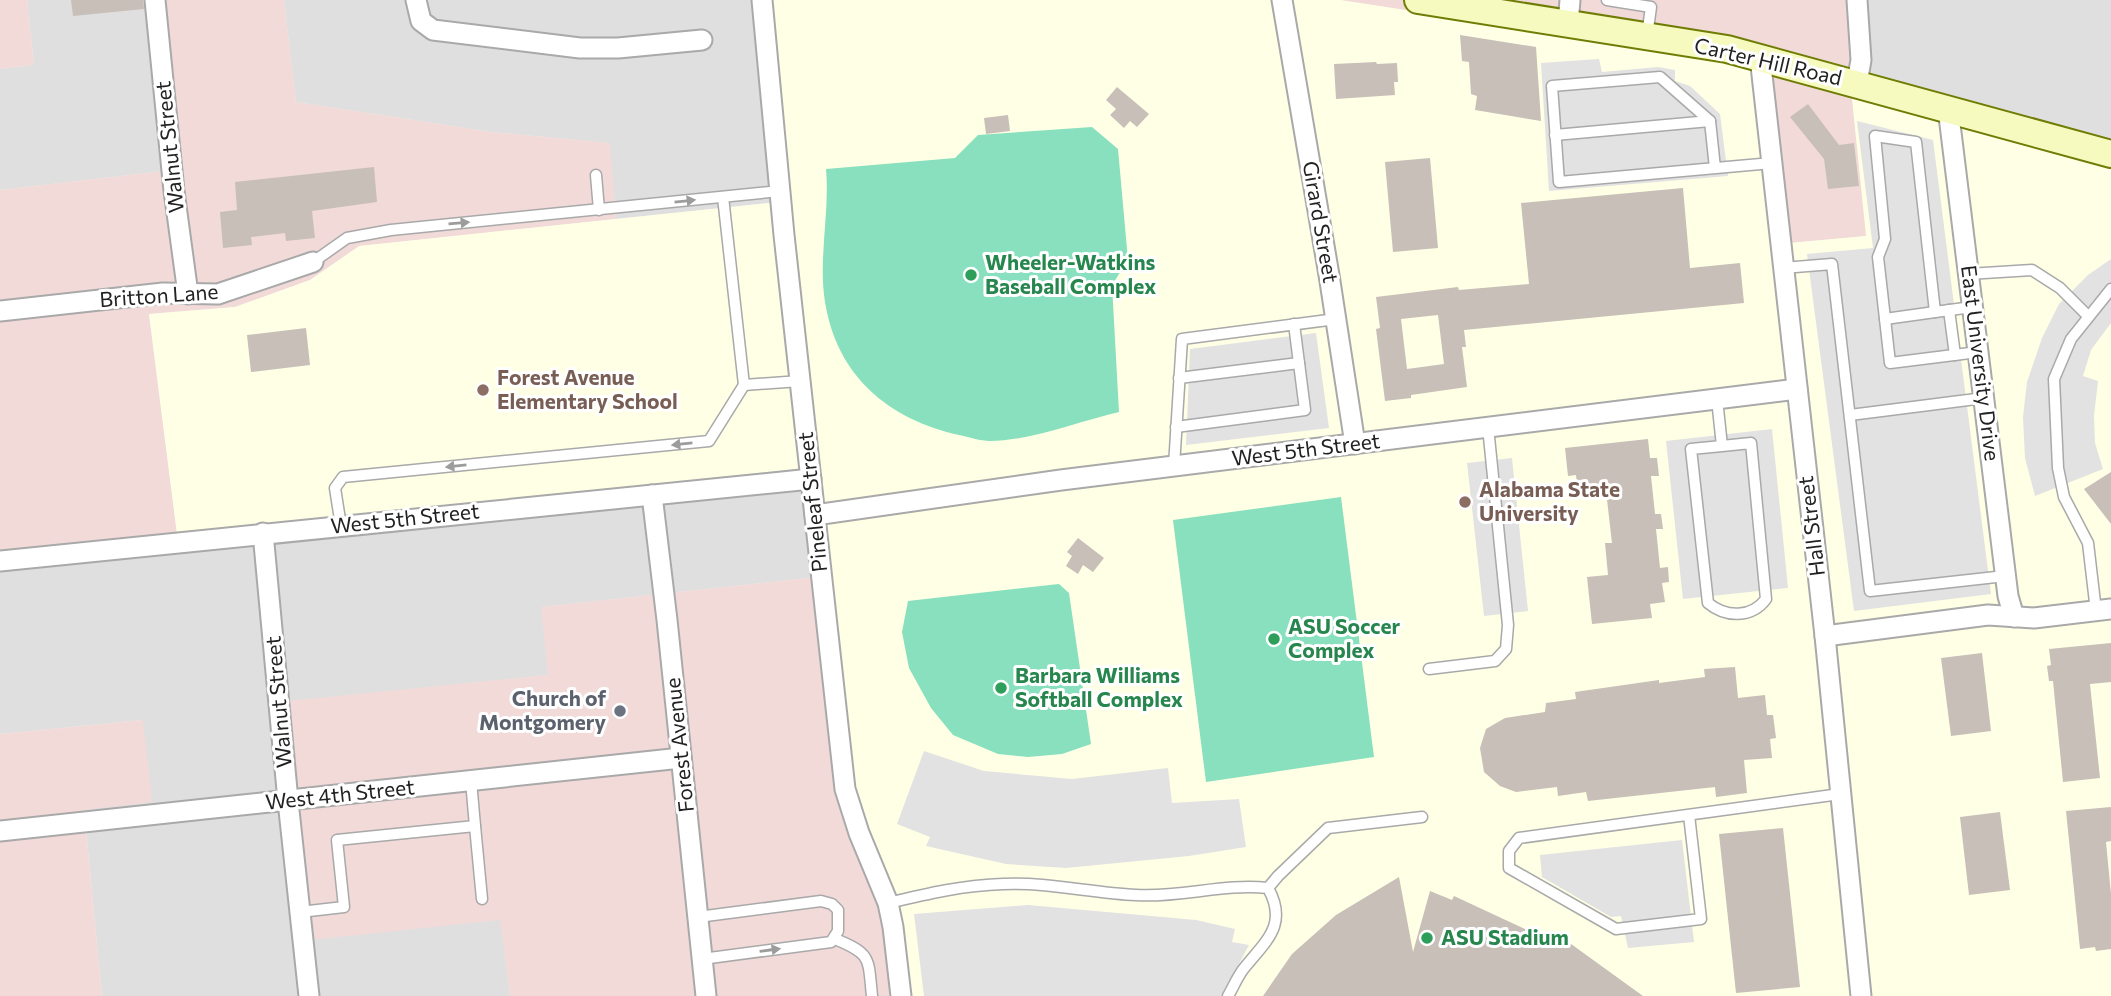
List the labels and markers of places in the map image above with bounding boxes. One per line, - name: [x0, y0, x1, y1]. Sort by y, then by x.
- place label: Wheeler-Watkins Baseball Complex: [985, 249, 1156, 298]
- marker: Wheeler-Watkins Baseball Complex: [963, 267, 979, 283]
- place label: Forest Avenue Elementary School: [497, 364, 678, 413]
- marker: Forest Avenue Elementary School: [475, 382, 491, 398]
- place label: Alabama State University: [1479, 476, 1620, 525]
- marker: Alabama State University: [1457, 494, 1473, 510]
- place label: ASU Soccer Complex: [1288, 613, 1401, 662]
- marker: ASU Soccer Complex: [1266, 631, 1282, 647]
- place label: Barbara Williams Softball Complex: [1015, 662, 1183, 711]
- marker: Barbara Williams Softball Complex: [993, 680, 1009, 696]
- place label: Church of Montgomery: [479, 685, 606, 734]
- marker: Church of Montgomery: [612, 703, 628, 719]
- place label: ASU Stadium: [1441, 924, 1569, 949]
- marker: ASU Stadium: [1419, 930, 1435, 946]

